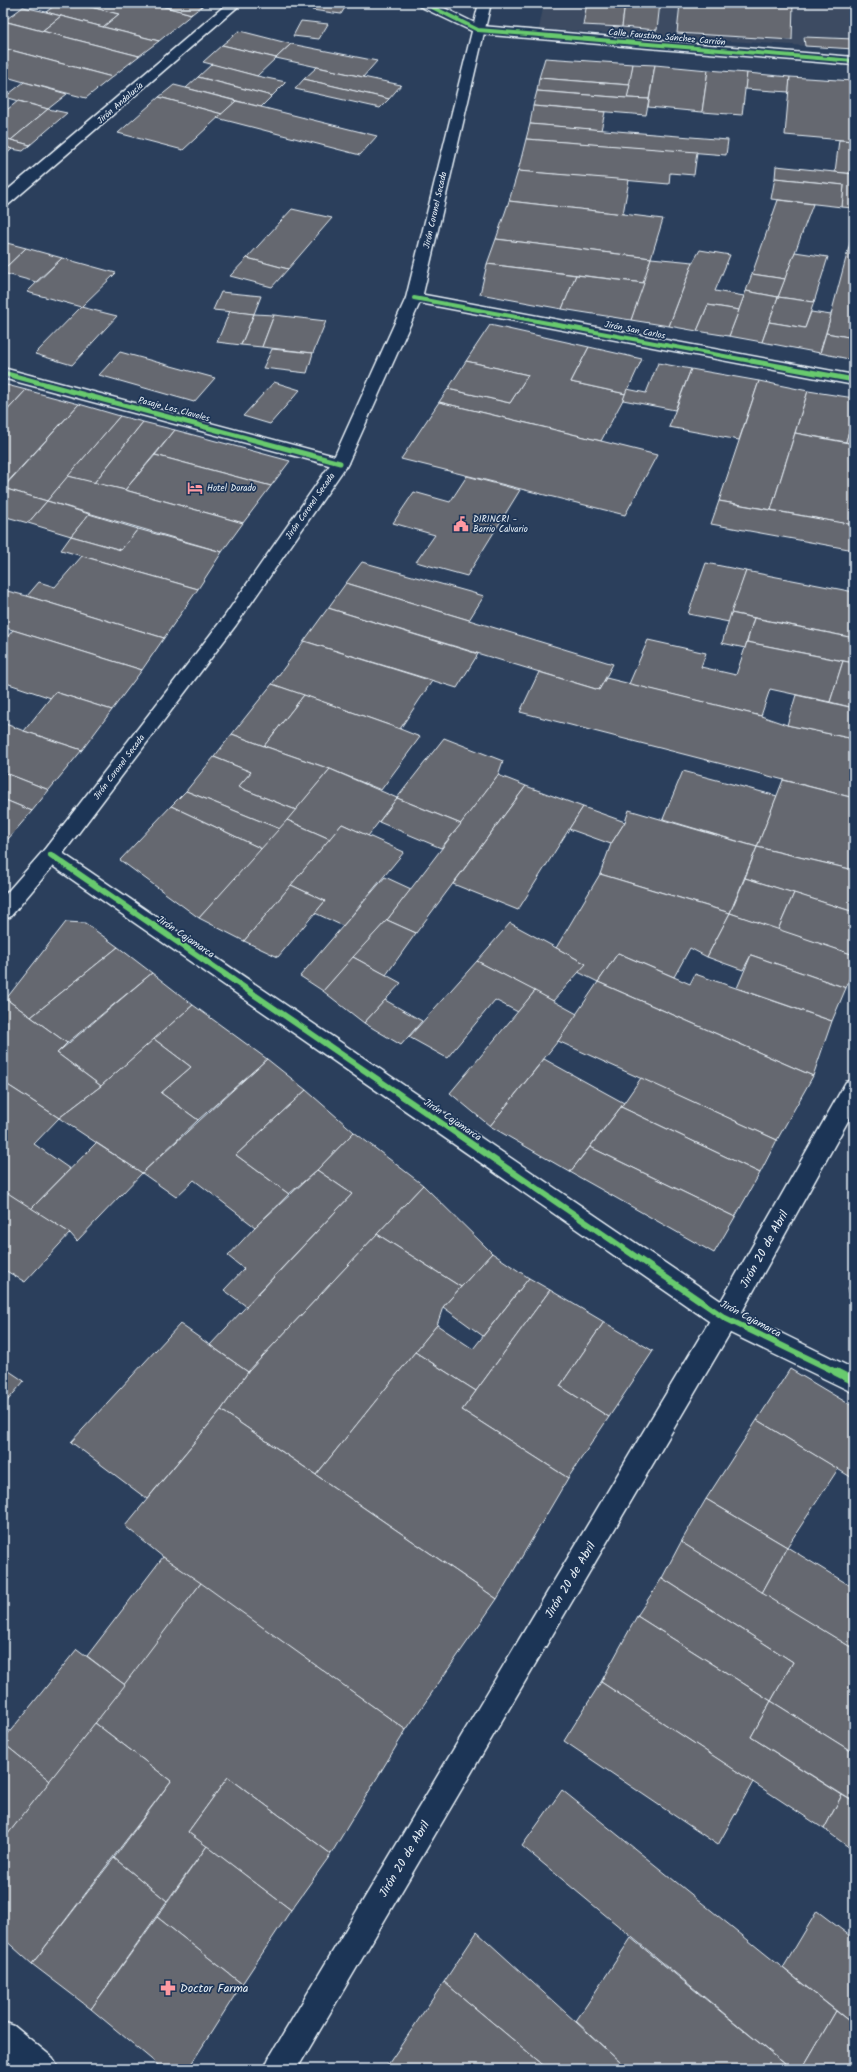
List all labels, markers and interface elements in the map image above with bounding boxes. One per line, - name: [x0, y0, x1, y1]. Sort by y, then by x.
- street label: Calle Faustino Sánchez Carrión: [608, 25, 726, 50]
- street label: Jirón Andalucía: [94, 79, 147, 128]
- street label: Jirón Coronel Secada: [419, 170, 452, 250]
- street label: Jirón San Carlos: [603, 317, 667, 344]
- street label: Pasaje Los Claveles: [137, 393, 211, 426]
- street label: Jirón Coronel Secada: [282, 470, 339, 543]
- hotel icon: Hotel Dorado: [186, 479, 204, 497]
- place label: Hotel Dorado: [207, 481, 256, 496]
- place label: DIRINCRI - Barrio Calvario: [473, 512, 528, 537]
- public building icon: DIRINCRI - Barrio Calvario: [452, 515, 470, 533]
- street label: Jirón Coronel Secada: [90, 731, 149, 803]
- street label: Jirón Cajamarca: [153, 911, 218, 962]
- street label: Jirón Cajamarca: [420, 1094, 485, 1145]
- street label: Jirón 20 de Abril: [735, 1207, 794, 1292]
- street label: Jirón Cajamarca: [717, 1296, 784, 1342]
- street label: Jirón 20 de Abril: [540, 1538, 601, 1622]
- street label: Jirón 20 de Abril: [374, 1817, 435, 1901]
- pharmacy icon: Doctor Farma: [159, 1979, 177, 1997]
- place label: Doctor Farma: [180, 1979, 249, 1998]

